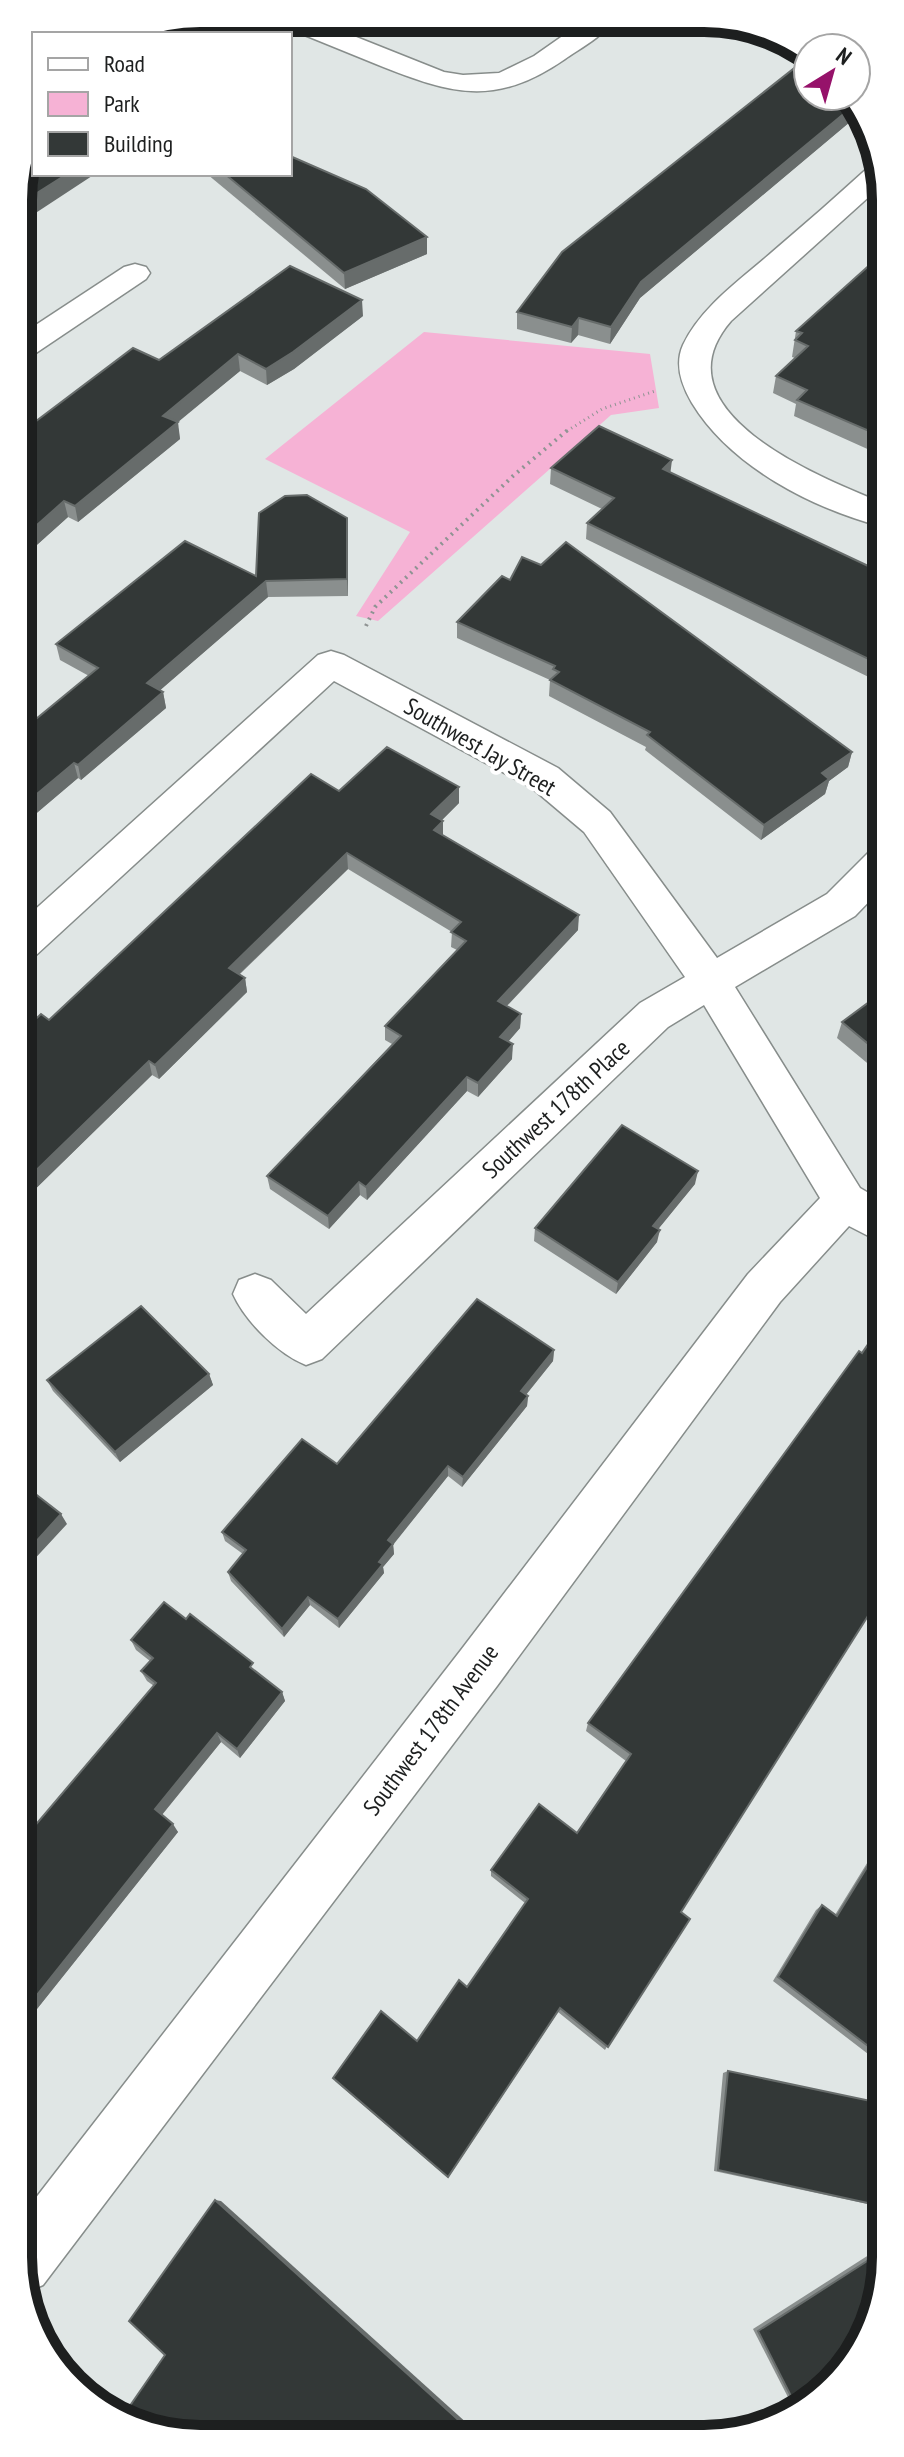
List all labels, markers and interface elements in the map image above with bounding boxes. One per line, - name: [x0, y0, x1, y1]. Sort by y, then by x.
- legend: [32, 32, 292, 176]
- north arrow: [792, 32, 872, 112]
- text: N: [831, 41, 857, 71]
- text: Road: [104, 48, 145, 79]
- text: Park: [104, 88, 140, 119]
- text: Building: [104, 128, 173, 159]
- street label: Southwest Jay Street: [399, 691, 562, 803]
- street label: Southwest 178th Place: [475, 1032, 636, 1185]
- street label: Southwest 178th Avenue: [356, 1638, 505, 1822]

